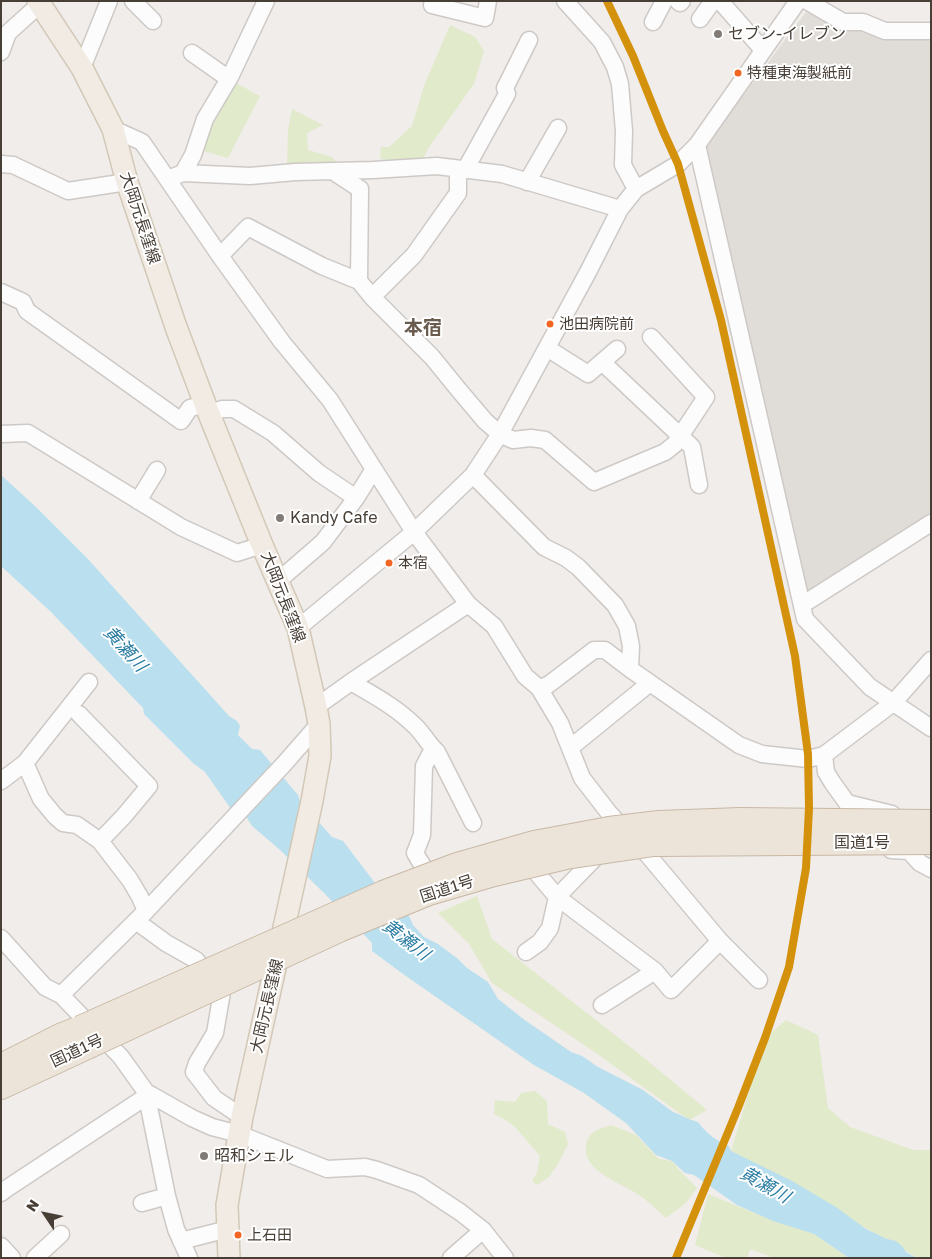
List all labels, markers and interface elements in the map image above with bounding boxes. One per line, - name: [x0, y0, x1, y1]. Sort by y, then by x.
- place label: セブン-イレブン: [728, 24, 846, 44]
- marker: セブン-イレブン: [712, 28, 724, 40]
- place label: 特種東海製紙前: [747, 64, 852, 82]
- marker: 特種東海製紙前: [733, 68, 743, 78]
- street label: 大岡元長窪線: [116, 169, 164, 267]
- place label: 池田病院前: [559, 315, 634, 333]
- district label: 本宿: [404, 317, 442, 339]
- marker: 池田病院前: [545, 319, 555, 329]
- place label: Kandy Cafe: [290, 508, 377, 528]
- marker: Kandy Cafe: [274, 512, 286, 524]
- street label: 大岡元長窪線: [257, 549, 309, 645]
- place label: 本宿: [398, 554, 428, 572]
- marker: 本宿: [384, 558, 394, 568]
- water label: 黄瀬川: [99, 622, 151, 676]
- street label: 国道1号: [834, 833, 890, 853]
- street label: 国道1号: [418, 871, 476, 907]
- water label: 黄瀬川: [378, 915, 434, 965]
- street label: 大岡元長窪線: [247, 957, 287, 1055]
- street label: 国道1号: [48, 1031, 106, 1071]
- place label: 昭和シェル: [214, 1146, 294, 1166]
- marker: 昭和シェル: [198, 1150, 210, 1162]
- water label: 黄瀬川: [736, 1162, 794, 1208]
- north arrow: [20, 1189, 70, 1239]
- text: N: [22, 1196, 42, 1215]
- place label: 上石田: [247, 1226, 292, 1244]
- marker: 上石田: [233, 1230, 243, 1240]

